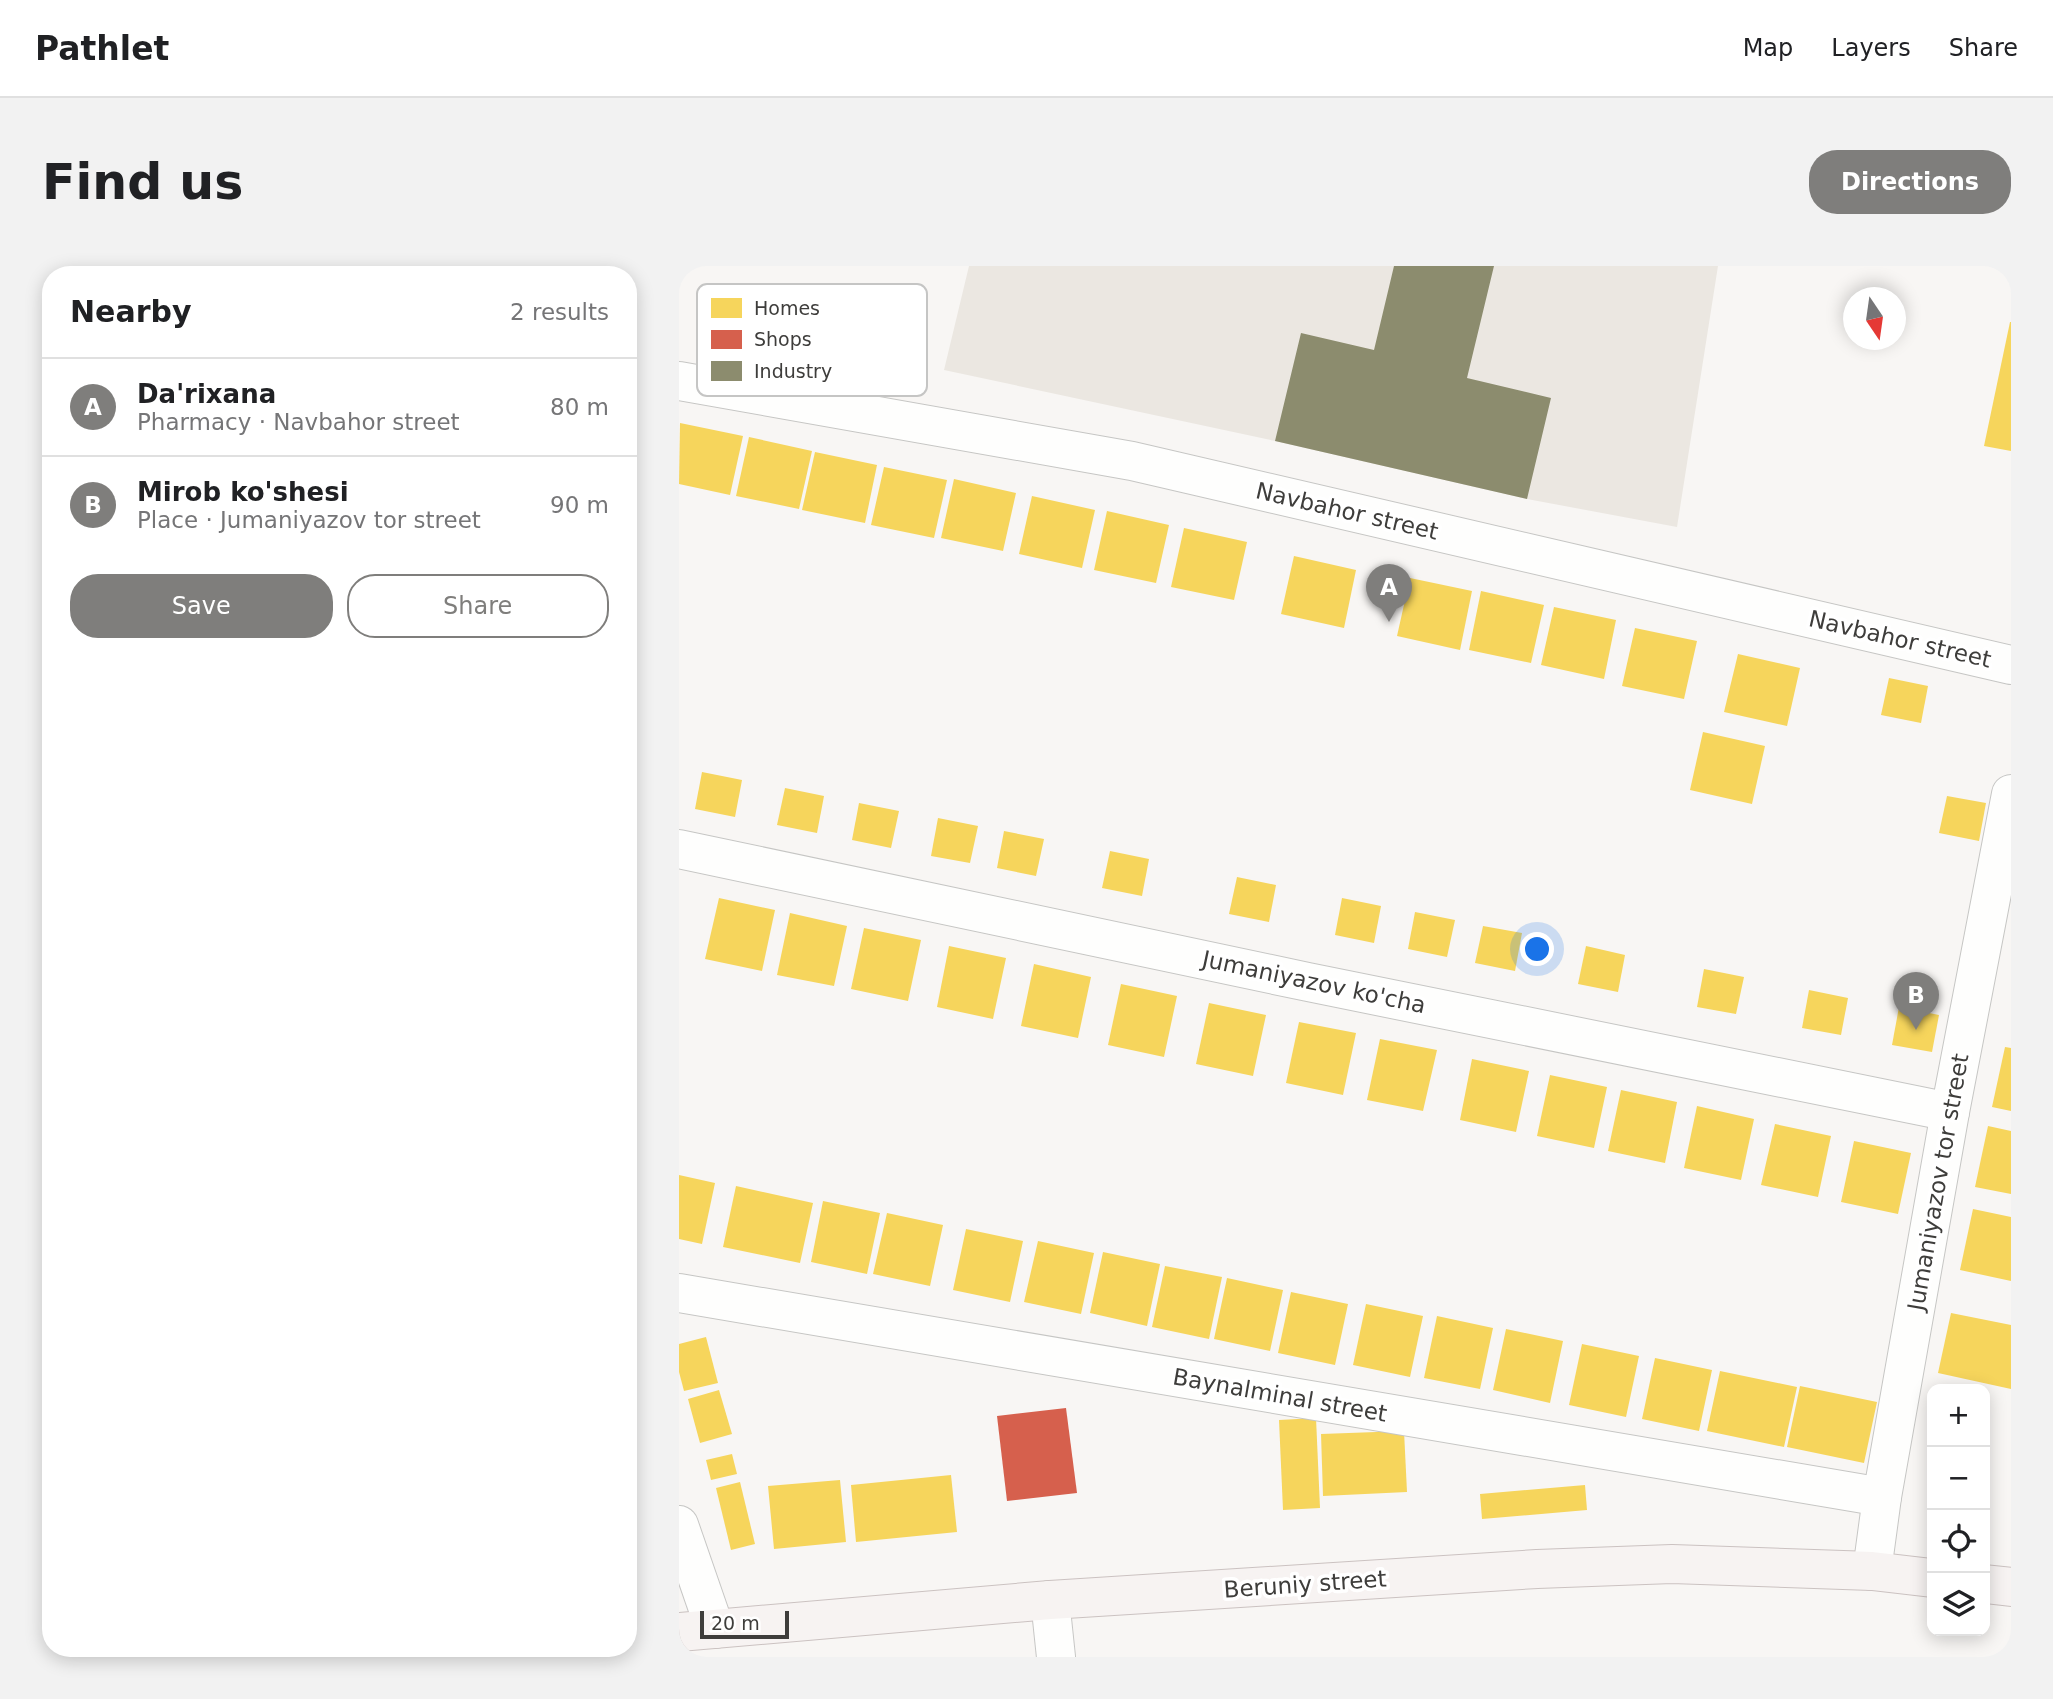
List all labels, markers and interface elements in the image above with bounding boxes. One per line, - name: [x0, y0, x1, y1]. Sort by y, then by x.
- text: Pathlet: [35, 29, 169, 68]
- text: Map: [1743, 34, 1793, 62]
- text: Layers: [1831, 34, 1911, 62]
- text: Share: [1949, 34, 2018, 62]
- button: Directions: [1809, 150, 2011, 214]
- text: Find us: [42, 154, 243, 211]
- legend: [697, 284, 927, 396]
- north arrow: [1843, 287, 1906, 350]
- text: Nearby: [70, 294, 192, 329]
- text: Homes: [754, 297, 820, 319]
- text: 2 results: [510, 299, 609, 325]
- text: Shops: [754, 328, 812, 350]
- text: Industry: [754, 360, 832, 382]
- text: Da'rixana: [137, 379, 276, 409]
- text: A: [84, 394, 102, 420]
- text: 80 m: [550, 394, 609, 420]
- text: Pharmacy · Navbahor street: [137, 409, 460, 435]
- text: Mirob ko'shesi: [137, 477, 349, 507]
- street label: Navbahor street: [1253, 477, 1441, 545]
- text: B: [84, 492, 102, 518]
- text: 90 m: [550, 492, 609, 518]
- text: Place · Jumaniyazov tor street: [137, 507, 481, 533]
- pin: A: [1366, 564, 1412, 622]
- button: Save: [70, 574, 333, 638]
- button: Share: [347, 574, 609, 638]
- street label: Navbahor street: [1806, 605, 1994, 673]
- your location: [1520, 932, 1554, 966]
- street label: Jumaniyazov ko'cha: [1198, 945, 1428, 1018]
- pin: B: [1893, 972, 1939, 1030]
- street label: Jumaniyazov tor street: [1902, 1051, 1973, 1315]
- street label: Baynalminal street: [1171, 1363, 1389, 1427]
- map controls: [1927, 1384, 1990, 1636]
- button: +: [1927, 1384, 1990, 1447]
- button: −: [1927, 1447, 1990, 1510]
- button: locate: [1927, 1510, 1990, 1573]
- street label: Beruniy street: [1223, 1565, 1387, 1603]
- button: layers: [1927, 1573, 1990, 1636]
- scale bar: [700, 1608, 789, 1640]
- text: 20 m: [711, 1612, 760, 1634]

